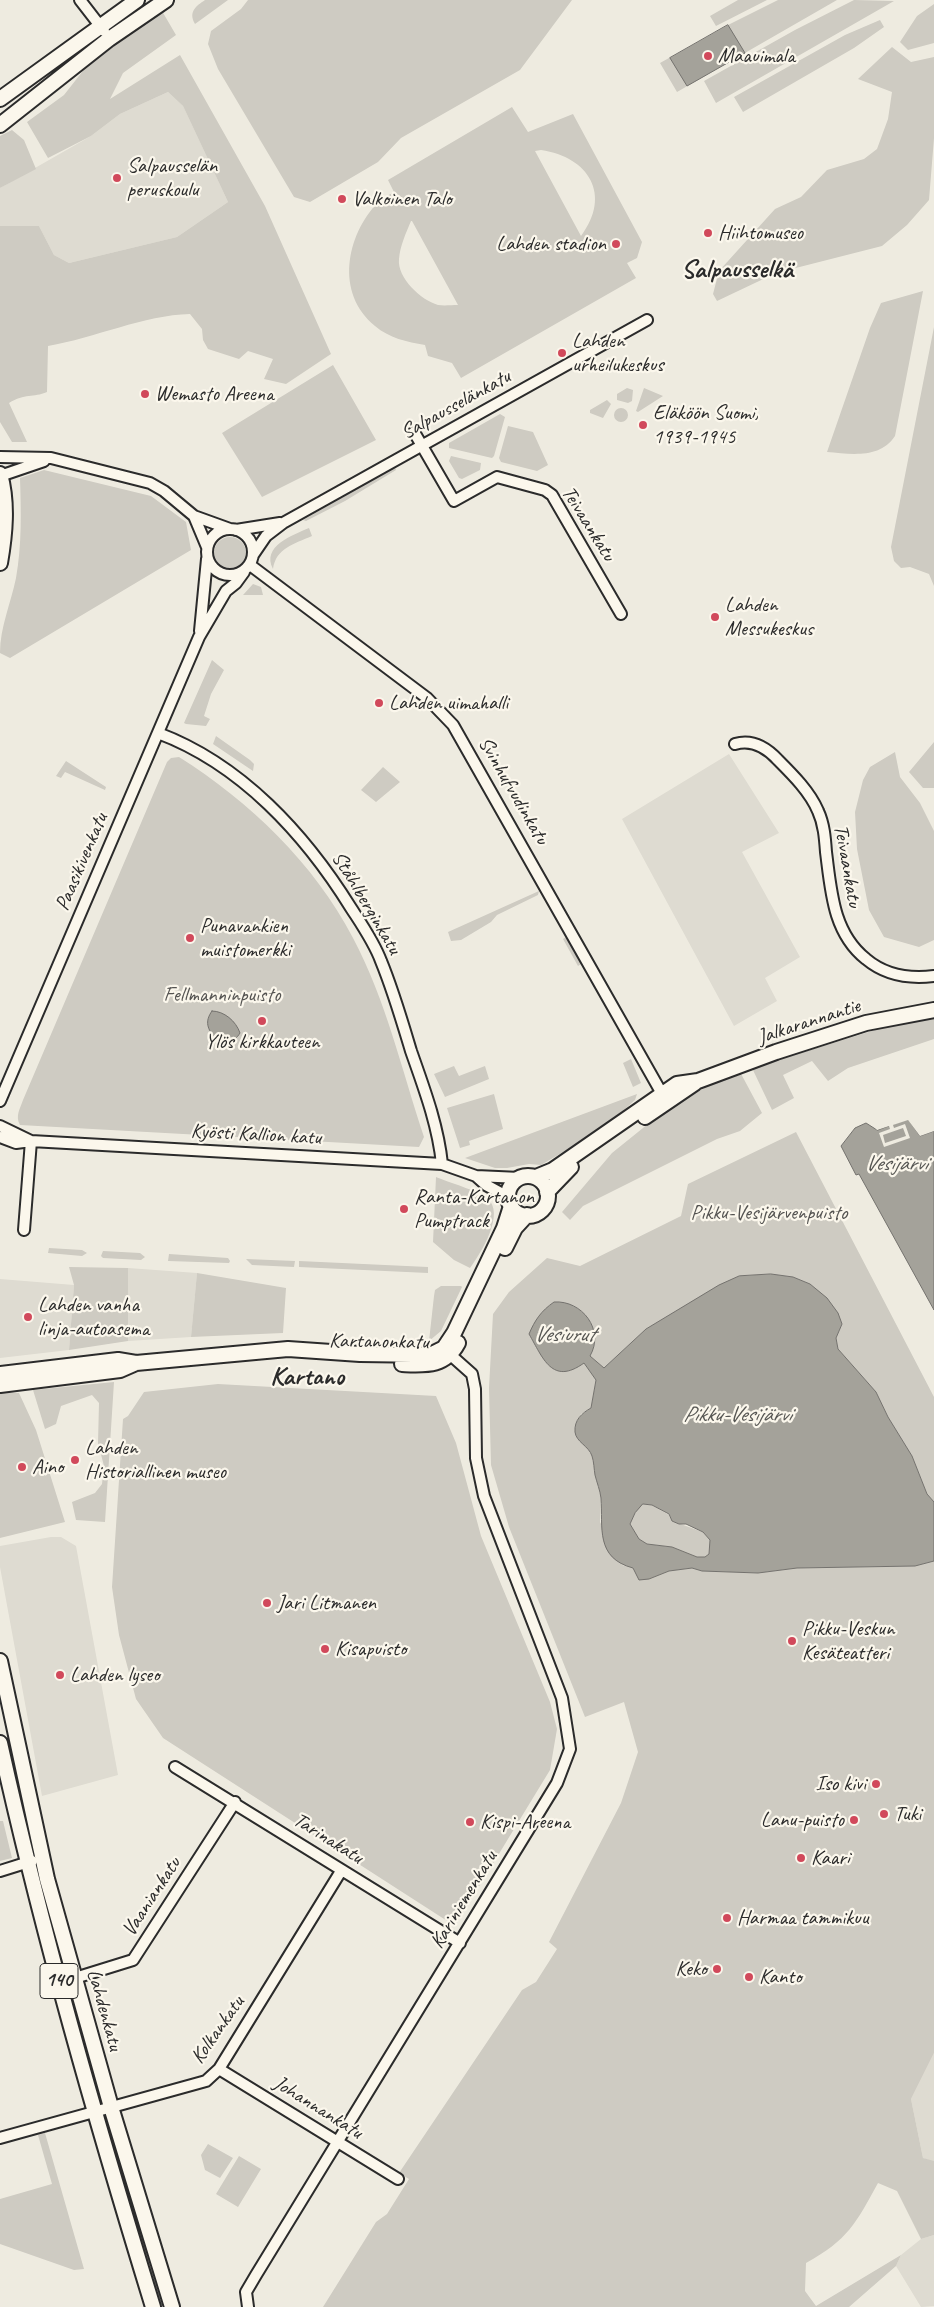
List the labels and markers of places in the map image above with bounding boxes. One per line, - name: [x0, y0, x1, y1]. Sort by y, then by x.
- place label: Maauimala: [718, 43, 795, 69]
- marker: Maauimala: [702, 50, 714, 62]
- place label: Salpausselän peruskoulu: [127, 153, 217, 203]
- marker: Salpausselän peruskoulu: [111, 172, 123, 184]
- place label: Valkoinen Talo: [352, 186, 452, 212]
- marker: Valkoinen Talo: [336, 193, 348, 205]
- place label: Hiihtomuseo: [718, 220, 803, 246]
- marker: Hiihtomuseo: [702, 227, 714, 239]
- place label: Lahden stadion: [496, 231, 606, 257]
- marker: Lahden stadion: [610, 238, 622, 250]
- place label: Lahden urheilukeskus: [572, 328, 663, 378]
- marker: Lahden urheilukeskus: [556, 347, 568, 359]
- place label: Wemasto Areena: [155, 381, 274, 407]
- marker: Wemasto Areena: [139, 388, 151, 400]
- place label: Eläköön Suomi, 1939-1945: [653, 400, 759, 450]
- marker: Eläköön Suomi, 1939-1945: [637, 419, 649, 431]
- place label: Lahden Messukeskus: [725, 592, 813, 642]
- marker: Lahden Messukeskus: [709, 611, 721, 623]
- place label: Lahden uimahalli: [389, 690, 508, 716]
- marker: Lahden uimahalli: [373, 697, 385, 709]
- place label: Punavankien muistomerkki: [200, 913, 290, 963]
- marker: Punavankien muistomerkki: [184, 932, 196, 944]
- marker: Ylös kirkkauteen: [256, 1015, 268, 1027]
- place label: Ylös kirkkauteen: [205, 1029, 319, 1055]
- place label: Ranta-Kartanon Pumptrack: [414, 1184, 534, 1234]
- marker: Ranta-Kartanon Pumptrack: [398, 1203, 410, 1215]
- place label: Lahden vanha linja-autoasema: [38, 1292, 149, 1342]
- marker: Lahden vanha linja-autoasema: [22, 1311, 34, 1323]
- place label: Lahden Historiallinen museo: [85, 1435, 226, 1485]
- place label: Aino: [32, 1454, 63, 1480]
- marker: Lahden Historiallinen museo: [69, 1454, 81, 1466]
- marker: Aino: [16, 1461, 28, 1473]
- place label: Jari Litmanen: [277, 1590, 376, 1616]
- marker: Jari Litmanen: [261, 1597, 273, 1609]
- place label: Pikku-Veskun Kesäteatteri: [802, 1616, 894, 1666]
- marker: Pikku-Veskun Kesäteatteri: [786, 1635, 798, 1647]
- place label: Kisapuisto: [335, 1636, 406, 1662]
- marker: Kisapuisto: [319, 1643, 331, 1655]
- place label: Lahden lyseo: [70, 1662, 160, 1688]
- marker: Lahden lyseo: [54, 1669, 66, 1681]
- place label: Iso kivi: [815, 1771, 866, 1797]
- marker: Iso kivi: [870, 1778, 882, 1790]
- place label: Tuki: [894, 1801, 921, 1827]
- place label: Lanu-puisto: [761, 1807, 844, 1833]
- marker: Tuki: [878, 1808, 890, 1820]
- place label: Kispi-Areena: [480, 1809, 570, 1835]
- marker: Lanu-puisto: [848, 1814, 860, 1826]
- marker: Kispi-Areena: [464, 1816, 476, 1828]
- place label: Kaari: [811, 1845, 850, 1871]
- marker: Kaari: [795, 1852, 807, 1864]
- place label: Harmaa tammikuu: [737, 1905, 868, 1931]
- marker: Harmaa tammikuu: [721, 1912, 733, 1924]
- place label: Keko: [675, 1956, 707, 1982]
- marker: Keko: [711, 1963, 723, 1975]
- place label: Kanto: [759, 1964, 802, 1990]
- marker: Kanto: [743, 1971, 755, 1983]

